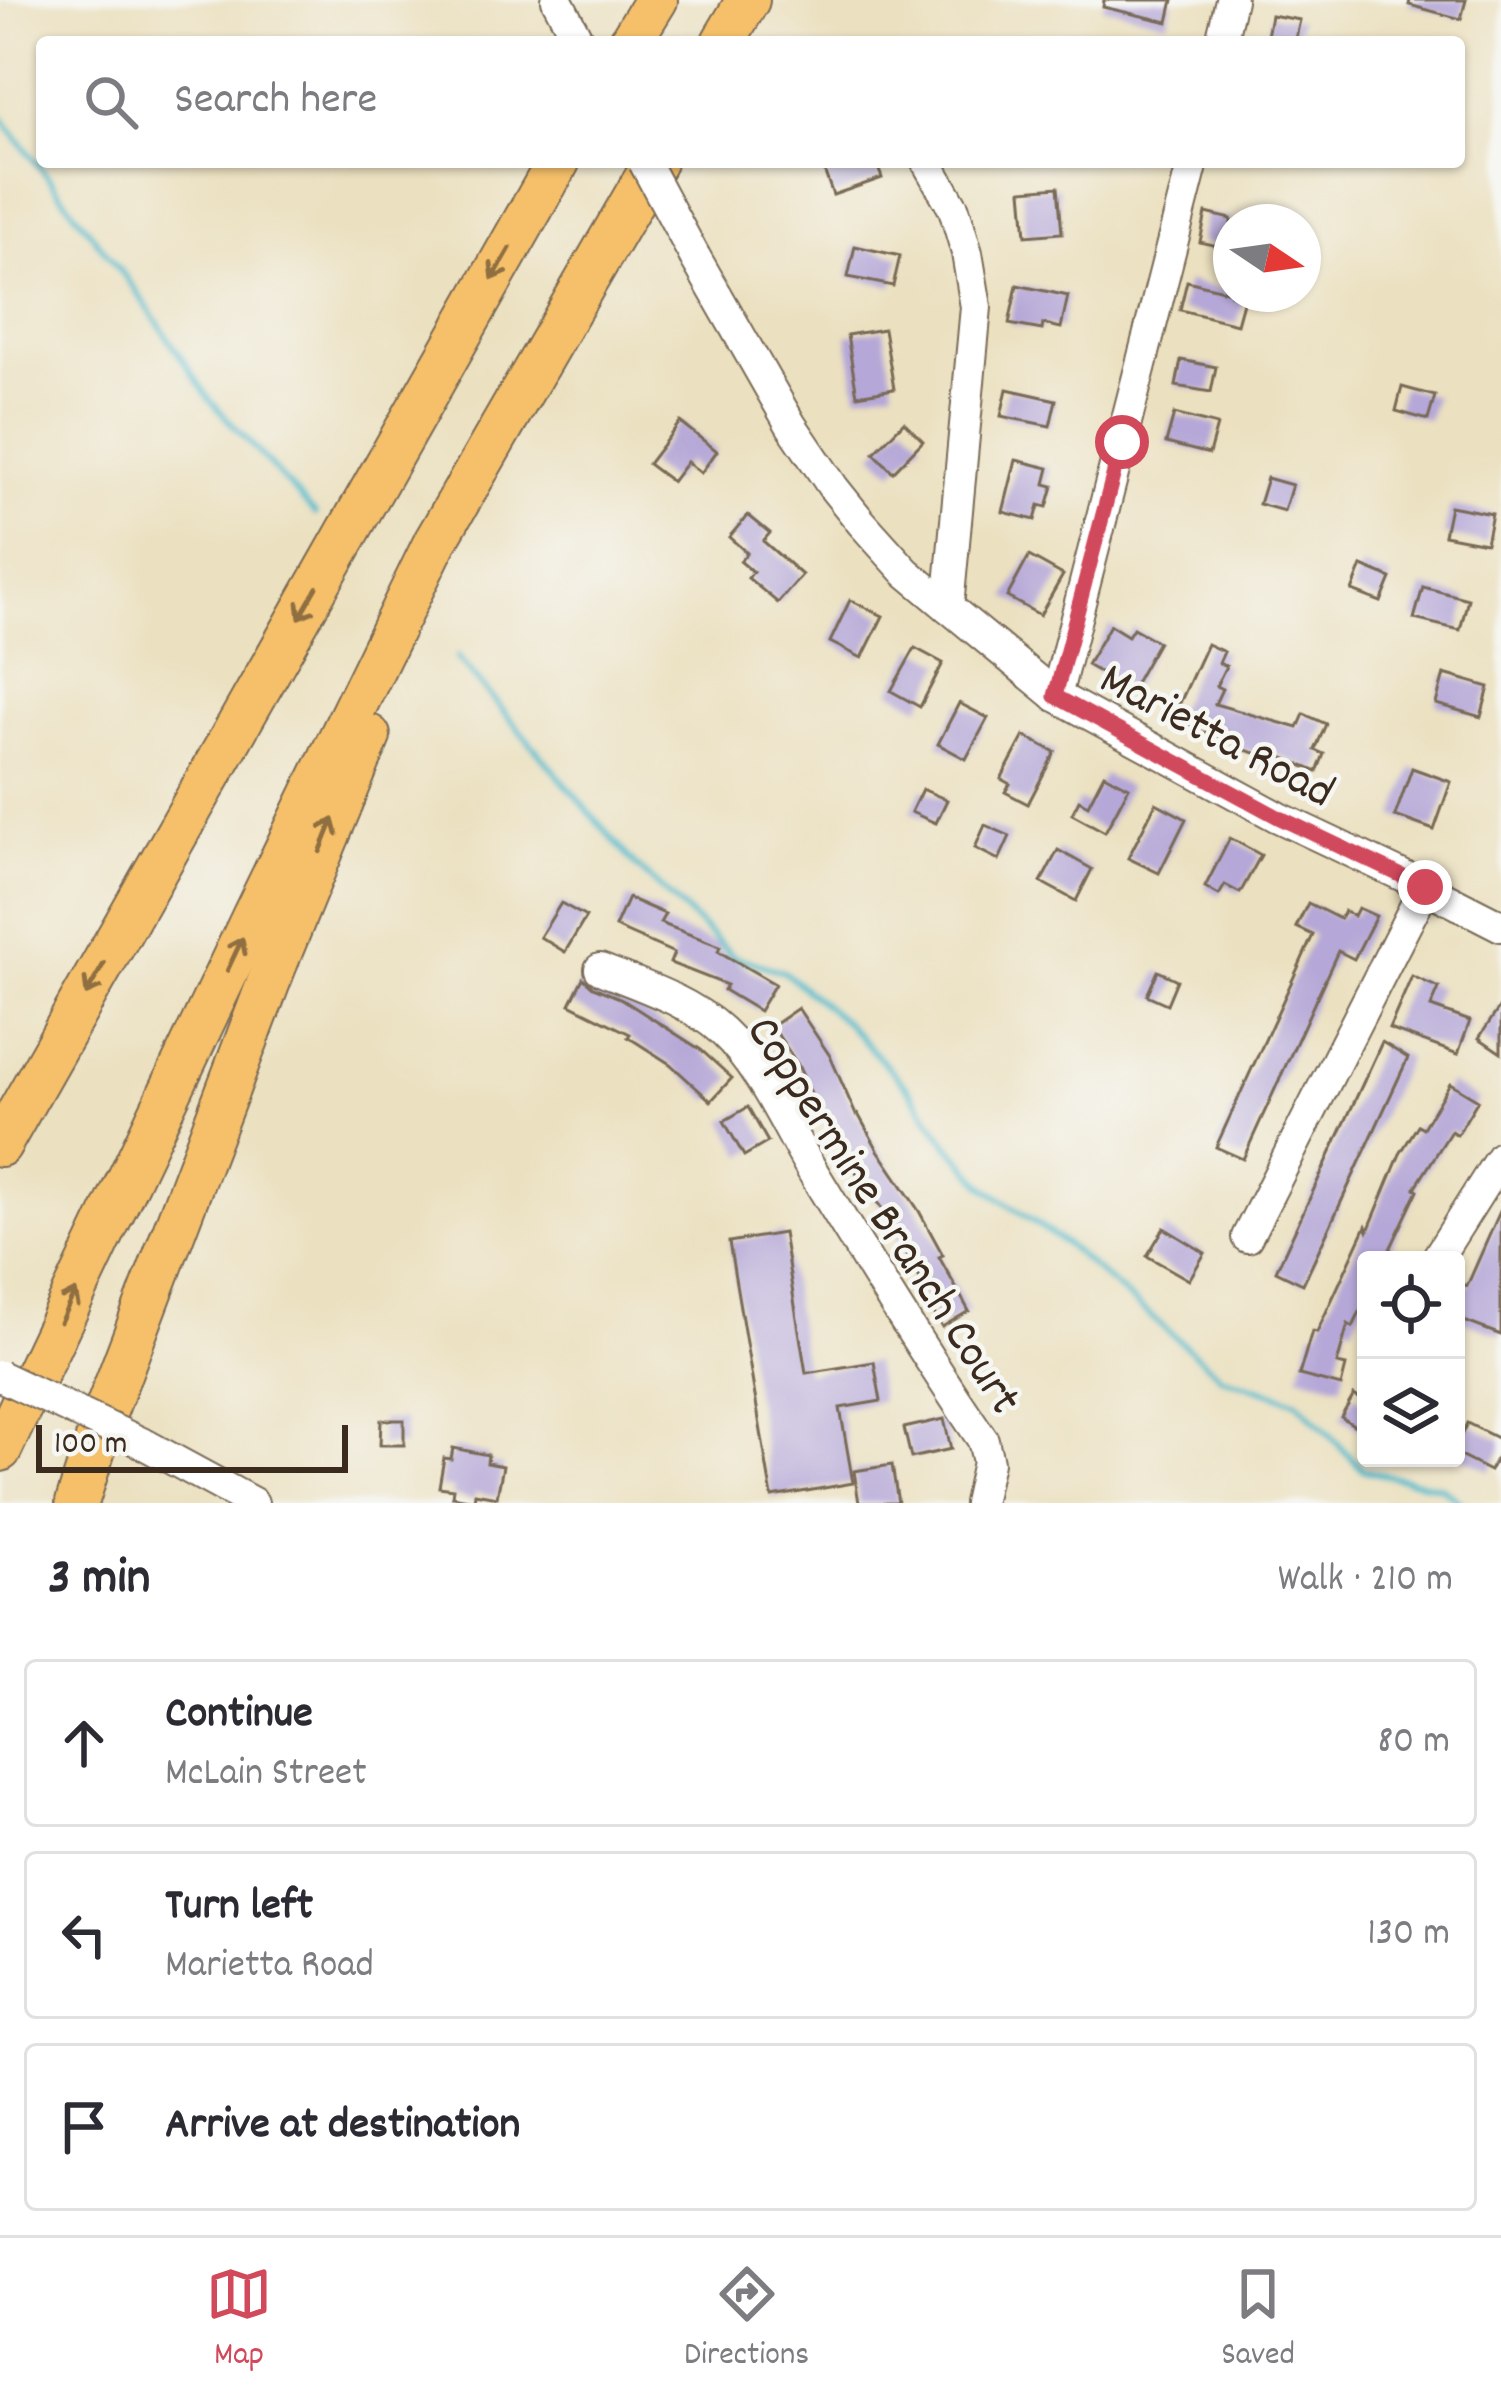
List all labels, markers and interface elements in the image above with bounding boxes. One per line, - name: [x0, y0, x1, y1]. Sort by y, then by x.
- search box: [36, 36, 1465, 168]
- icon: search: [78, 69, 144, 135]
- text: Search here: [174, 70, 377, 134]
- north arrow: [1213, 204, 1321, 312]
- one-way arrow: [488, 245, 512, 280]
- route start: [1095, 415, 1149, 469]
- one-way arrow: [296, 585, 319, 620]
- street label: Marietta Road: [1086, 648, 1345, 829]
- one-way arrow: [318, 818, 339, 855]
- route end: [1398, 860, 1452, 914]
- one-way arrow: [225, 937, 247, 973]
- one-way arrow: [83, 960, 106, 995]
- street label: Coppermine Branch Court: [726, 1004, 1036, 1430]
- map controls: [1357, 1251, 1465, 1467]
- button: locate: [1357, 1251, 1465, 1359]
- one-way arrow: [58, 1289, 80, 1325]
- button: layers: [1357, 1359, 1465, 1467]
- scale bar: [36, 1419, 348, 1472]
- text: 100 m: [54, 1422, 127, 1469]
- text: 3 min: [48, 1545, 150, 1617]
- text: Walk · 210 m: [1278, 1554, 1453, 1609]
- text: Continue: [165, 1684, 313, 1748]
- icon: ahead: [51, 1710, 117, 1776]
- text: 80 m: [1377, 1716, 1450, 1771]
- text: McLain Street: [165, 1748, 367, 1803]
- text: Turn left: [165, 1876, 313, 1940]
- icon: left: [51, 1902, 117, 1968]
- text: 130 m: [1367, 1908, 1450, 1963]
- text: Marietta Road: [165, 1940, 374, 1995]
- icon: arrive: [51, 2094, 117, 2160]
- text: Arrive at destination: [165, 2095, 520, 2159]
- tab: Map: [206, 2261, 272, 2380]
- tab: Directions: [684, 2261, 809, 2380]
- tab: Saved: [1221, 2261, 1295, 2380]

